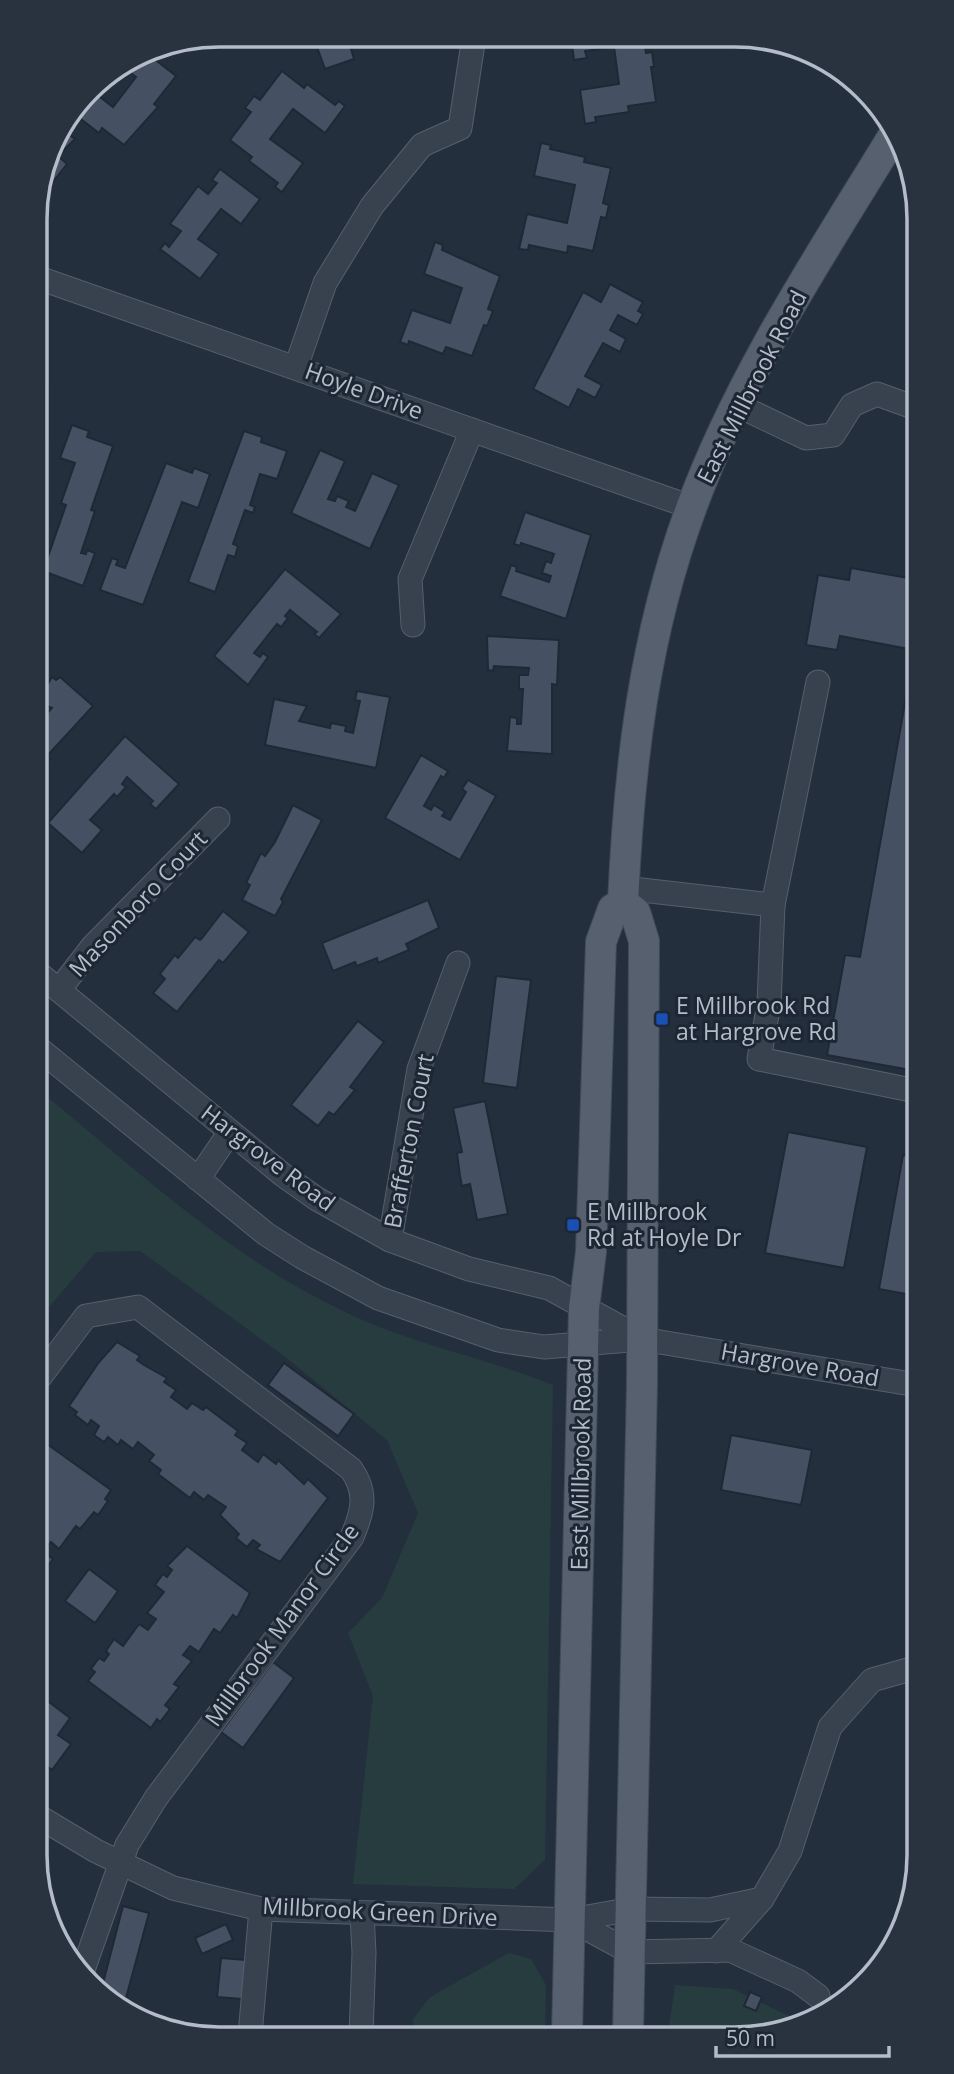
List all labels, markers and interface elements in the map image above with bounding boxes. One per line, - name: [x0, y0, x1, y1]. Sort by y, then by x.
- street label: East Millbrook Road: [689, 284, 814, 489]
- street label: Hoyle Drive: [301, 354, 428, 426]
- street label: Masonboro Court: [61, 823, 214, 984]
- place label: E Millbrook Rd at Hargrove Rd: [676, 989, 836, 1047]
- marker: E Millbrook Rd at Hargrove Rd: [654, 1011, 670, 1027]
- street label: Brafferton Court: [375, 1051, 441, 1231]
- street label: Hargrove Road: [195, 1096, 342, 1218]
- place label: E Millbrook Rd at Hoyle Dr: [587, 1195, 742, 1253]
- marker: E Millbrook Rd at Hoyle Dr: [565, 1217, 581, 1233]
- street label: Hargrove Road: [719, 1334, 882, 1394]
- street label: East Millbrook Road: [562, 1357, 598, 1571]
- street label: Millbrook Manor Circle: [197, 1516, 366, 1732]
- street label: Millbrook Green Drive: [262, 1889, 499, 1933]
- scale bar: [716, 2014, 889, 2058]
- text: 50 m: [726, 2024, 775, 2052]

